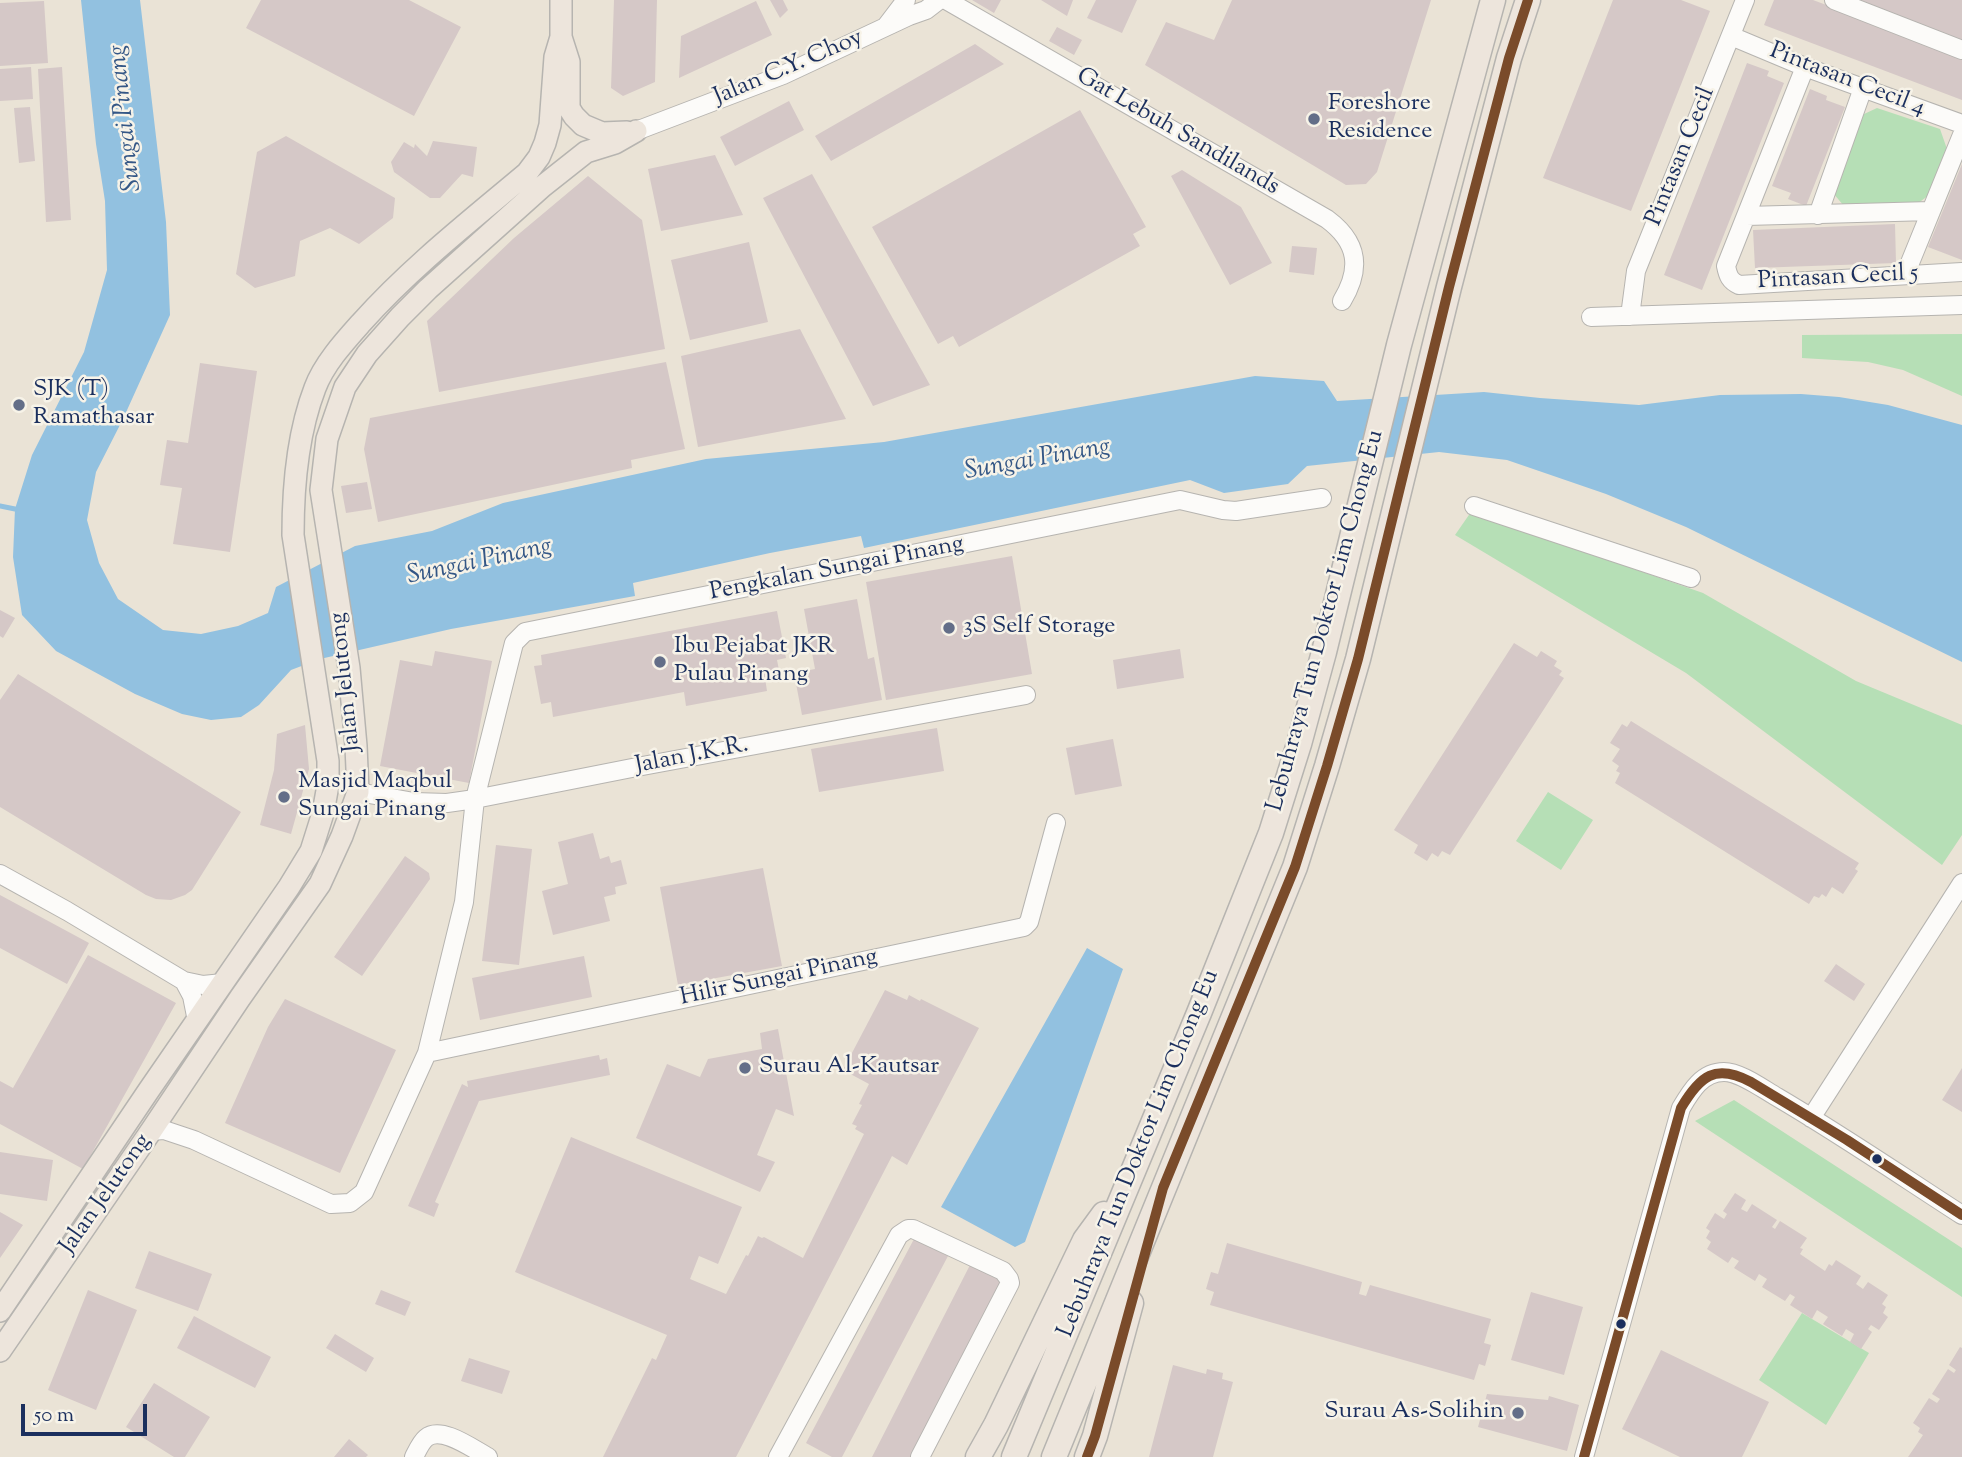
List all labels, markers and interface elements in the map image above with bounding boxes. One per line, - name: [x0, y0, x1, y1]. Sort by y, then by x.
- street label: Jalan C.Y. Choy: [710, 25, 868, 113]
- street label: Pintasan Cecil 4: [1765, 38, 1929, 124]
- water label: Sungai Pinang: [104, 43, 150, 193]
- street label: Gat Lebuh Sandilands: [1070, 63, 1284, 203]
- street label: Pintasan Cecil: [1641, 83, 1723, 231]
- place label: Foreshore Residence: [1328, 91, 1432, 147]
- marker: Foreshore Residence: [1306, 111, 1322, 127]
- street label: Pintasan Cecil 5: [1757, 260, 1919, 298]
- place label: SJK (T) Ramathasar: [33, 377, 154, 433]
- marker: SJK (T) Ramathasar: [11, 397, 27, 413]
- street label: Lebuhraya Tun Doktor Lim Chong Eu: [1262, 427, 1392, 815]
- water label: Sungai Pinang: [963, 433, 1113, 489]
- street label: Pengkalan Sungai Pinang: [708, 531, 966, 609]
- water label: Sungai Pinang: [405, 532, 555, 594]
- street label: Jalan Jelutong: [325, 611, 369, 753]
- place label: 3S Self Storage: [963, 614, 1115, 642]
- marker: 3S Self Storage: [941, 620, 957, 636]
- place label: Ibu Pejabat JKR Pulau Pinang: [674, 634, 834, 690]
- marker: Ibu Pejabat JKR Pulau Pinang: [652, 654, 668, 670]
- street label: Jalan J.K.R.: [633, 732, 751, 782]
- place label: Masjid Maqbul Sungai Pinang: [298, 769, 452, 825]
- marker: Masjid Maqbul Sungai Pinang: [276, 789, 292, 805]
- street label: Hilir Sungai Pinang: [678, 944, 880, 1014]
- street label: Lebuhraya Tun Doktor Lim Chong Eu: [1053, 966, 1227, 1342]
- place label: Surau Al-Kautsar: [759, 1054, 939, 1082]
- marker: Surau Al-Kautsar: [737, 1060, 753, 1076]
- street label: Jalan Jelutong: [55, 1129, 159, 1261]
- unlabelled marker: [1870, 1152, 1884, 1166]
- unlabelled marker: [1614, 1317, 1628, 1331]
- scale bar: [24, 1390, 150, 1434]
- place label: Surau As-Solihin: [1324, 1399, 1504, 1427]
- text: 50 m: [34, 1401, 74, 1431]
- marker: Surau As-Solihin: [1510, 1405, 1526, 1421]

